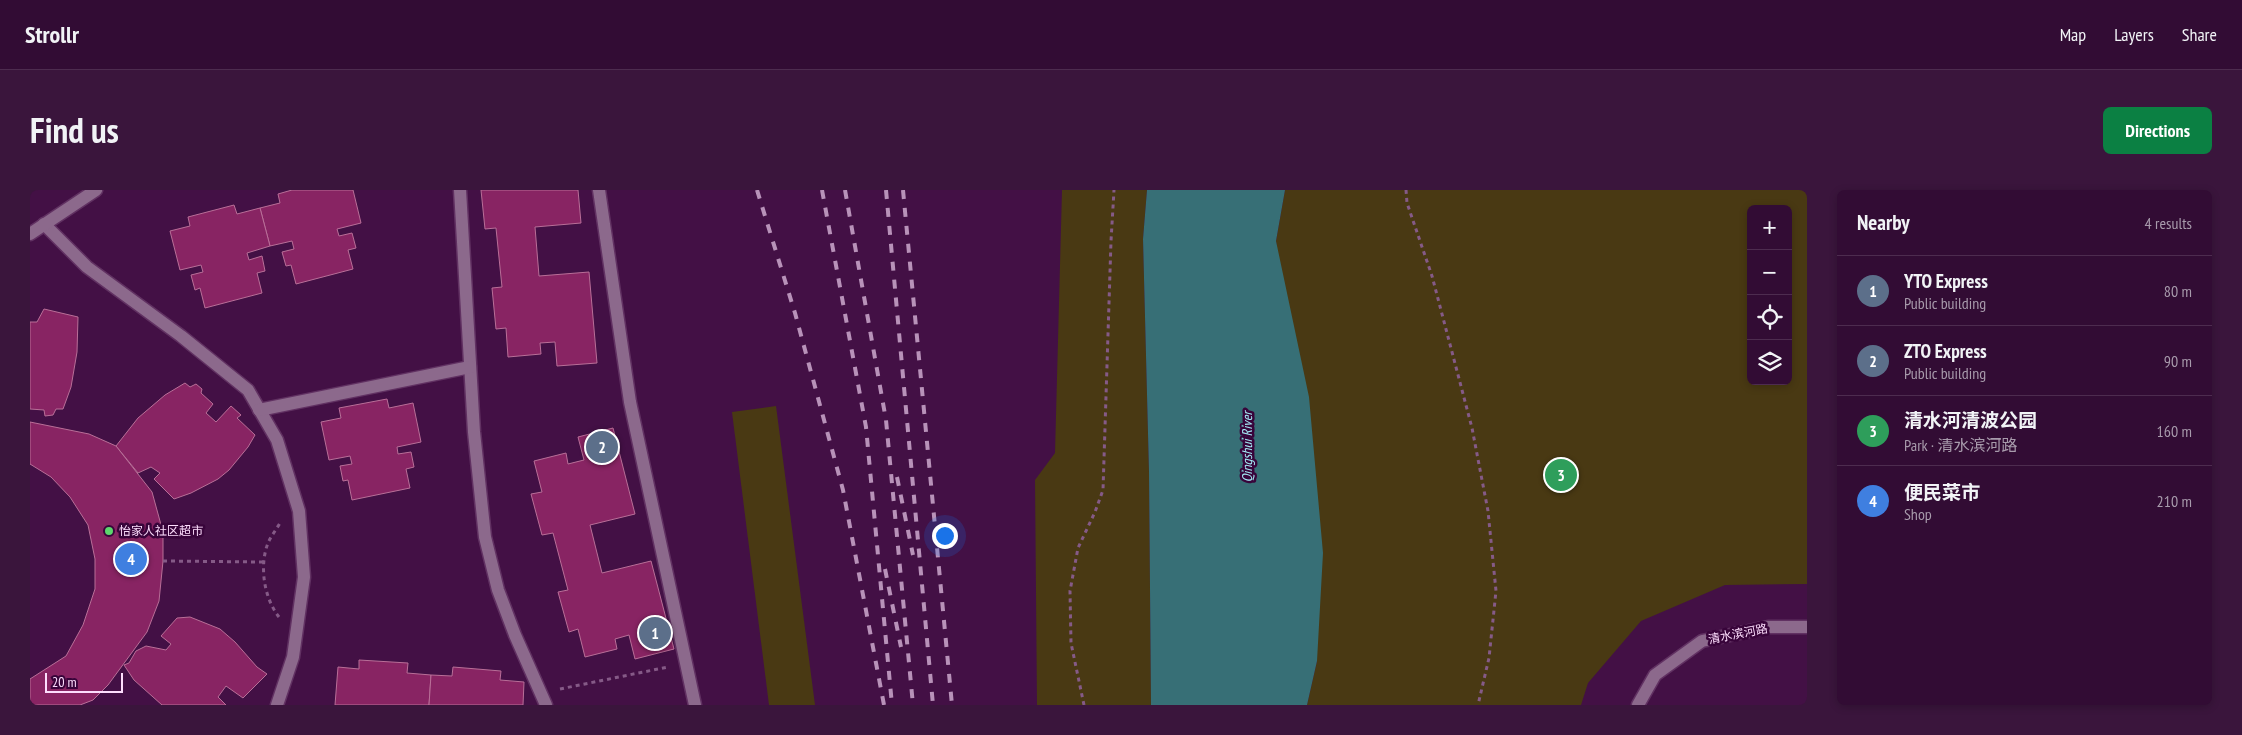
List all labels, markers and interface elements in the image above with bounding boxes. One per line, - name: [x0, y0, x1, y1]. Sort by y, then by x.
- text: Strollr: [25, 19, 79, 50]
- text: Map: [2060, 23, 2086, 46]
- text: Layers: [2114, 23, 2154, 46]
- text: Share: [2182, 23, 2217, 46]
- text: Find us: [30, 107, 119, 153]
- button: Directions: [2103, 107, 2212, 154]
- map controls: [1747, 205, 1792, 385]
- button: +: [1747, 205, 1792, 250]
- text: Nearby: [1857, 209, 1910, 236]
- text: 4 results: [2145, 213, 2192, 233]
- button: −: [1747, 250, 1792, 295]
- text: YTO Express: [1904, 269, 1988, 293]
- text: 1: [1869, 281, 1877, 301]
- text: 80 m: [2164, 281, 2192, 301]
- text: Public building: [1904, 293, 1986, 313]
- button: locate: [1747, 295, 1792, 340]
- text: ZTO Express: [1904, 339, 1987, 363]
- button: layers: [1747, 340, 1792, 385]
- text: 2: [1869, 351, 1877, 371]
- text: 90 m: [2164, 351, 2192, 371]
- text: Public building: [1904, 363, 1986, 383]
- text: 清水河清波公园: [1904, 408, 2037, 432]
- water label: Qingshui River: [1238, 409, 1256, 482]
- text: 3: [1869, 421, 1877, 441]
- text: 160 m: [2157, 421, 2192, 441]
- pin: 2: [586, 428, 618, 466]
- text: Park · 清水滨河路: [1904, 435, 2018, 455]
- pin: 3: [1545, 456, 1577, 494]
- text: 便民菜市: [1904, 480, 1980, 504]
- text: 4: [1869, 491, 1877, 511]
- text: 210 m: [2157, 491, 2192, 511]
- text: Shop: [1904, 504, 1932, 524]
- place label: 怡家人社区超市: [119, 523, 203, 538]
- your location: [932, 523, 958, 549]
- marker: 怡家人社区超市: [103, 525, 115, 537]
- pin: 4: [115, 540, 147, 578]
- pin: 1: [639, 614, 671, 652]
- street label: 清水滨河路: [1707, 620, 1769, 647]
- scale bar: [45, 670, 122, 693]
- text: 20 m: [52, 673, 77, 691]

